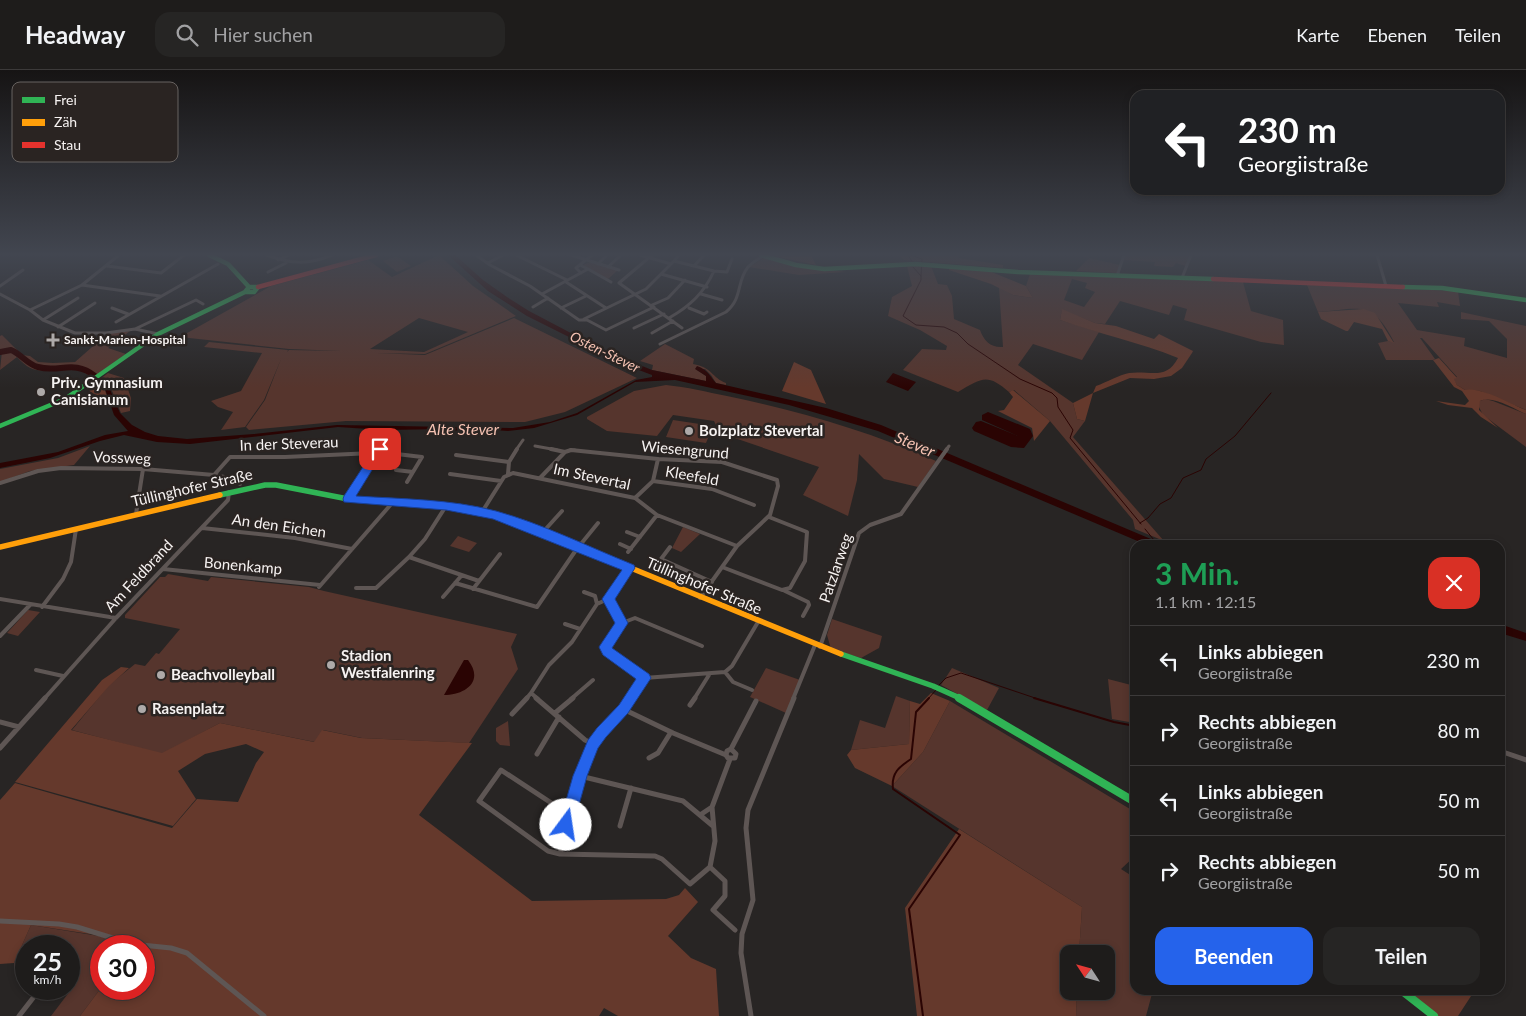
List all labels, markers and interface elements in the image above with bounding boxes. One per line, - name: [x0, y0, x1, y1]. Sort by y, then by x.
- search box: [155, 12, 505, 57]
- text: Headway: [25, 20, 125, 49]
- icon: search: [173, 21, 201, 49]
- text: Hier suchen: [213, 23, 313, 46]
- text: Karte: [1296, 24, 1339, 46]
- text: Ebenen: [1367, 24, 1427, 46]
- text: Teilen: [1455, 24, 1501, 46]
- legend: [12, 82, 178, 162]
- text: Frei: [54, 91, 77, 108]
- text: 230 m: [1238, 108, 1337, 150]
- icon: left: [1155, 110, 1220, 175]
- text: Zäh: [54, 113, 77, 130]
- text: Stau: [54, 136, 81, 153]
- text: Georgiistraße: [1238, 150, 1368, 177]
- water label: Osten-Stever: [567, 327, 643, 376]
- place label: Sankt-Marien-Hospital: [64, 332, 186, 347]
- marker: Sankt-Marien-Hospital: [46, 333, 60, 347]
- place label: Priv. Gymnasium Canisianum: [51, 373, 163, 408]
- marker: Priv. Gymnasium Canisianum: [35, 386, 47, 398]
- water label: Alte Stever: [426, 419, 500, 438]
- place label: Bolzplatz Stevertal: [699, 421, 823, 439]
- marker: Bolzplatz Stevertal: [683, 425, 695, 437]
- water label: Stever: [892, 427, 938, 461]
- pin: [359, 428, 401, 470]
- street label: In der Steverau: [239, 432, 339, 454]
- icon: arrive: [366, 435, 394, 463]
- street label: Wiesengrund: [640, 436, 730, 462]
- street label: Vossweg: [93, 447, 151, 467]
- street label: Im Stevertal: [552, 459, 632, 493]
- street label: Kleefeld: [664, 461, 720, 489]
- street label: Tüllinghofer Straße: [129, 464, 254, 510]
- street label: An den Eichen: [231, 509, 327, 541]
- street label: Patzlarweg: [815, 530, 855, 605]
- street label: Am Feldbrand: [100, 536, 176, 615]
- street label: Bonenkamp: [203, 553, 283, 577]
- street label: Tüllinghofer Straße: [644, 553, 765, 618]
- text: 3 Min.: [1155, 555, 1240, 591]
- button: close: [1428, 557, 1480, 609]
- text: 1.1 km · 12:15: [1155, 592, 1256, 611]
- text: Links abbiegen: [1198, 640, 1323, 663]
- place label: Stadion Westfalenring: [341, 646, 435, 681]
- icon: left: [1155, 647, 1183, 675]
- text: 230 m: [1426, 649, 1480, 672]
- marker: Stadion Westfalenring: [325, 659, 337, 671]
- text: Georgiistraße: [1198, 663, 1293, 682]
- place label: Beachvolleyball: [171, 665, 275, 683]
- marker: Beachvolleyball: [155, 669, 167, 681]
- place label: Rasenplatz: [152, 699, 225, 717]
- marker: Rasenplatz: [136, 703, 148, 715]
- text: Rechts abbiegen: [1198, 710, 1336, 733]
- icon: right: [1155, 717, 1183, 745]
- text: 80 m: [1437, 719, 1480, 742]
- text: Georgiistraße: [1198, 733, 1293, 752]
- text: Links abbiegen: [1198, 780, 1323, 803]
- icon: left: [1155, 787, 1183, 815]
- text: 50 m: [1437, 789, 1480, 812]
- position arrow: [539, 798, 591, 850]
- text: Georgiistraße: [1198, 803, 1293, 822]
- text: Rechts abbiegen: [1198, 850, 1336, 873]
- icon: right: [1155, 857, 1183, 885]
- text: 50 m: [1437, 859, 1480, 882]
- text: Georgiistraße: [1198, 873, 1293, 892]
- button: Beenden: [1155, 927, 1313, 985]
- button: Teilen: [1323, 927, 1480, 985]
- speed limit sign: 30: [90, 935, 155, 1000]
- north arrow: [1060, 945, 1115, 1000]
- map controls: [1060, 945, 1115, 1000]
- text: 25: [33, 946, 62, 976]
- text: km/h: [33, 972, 62, 987]

